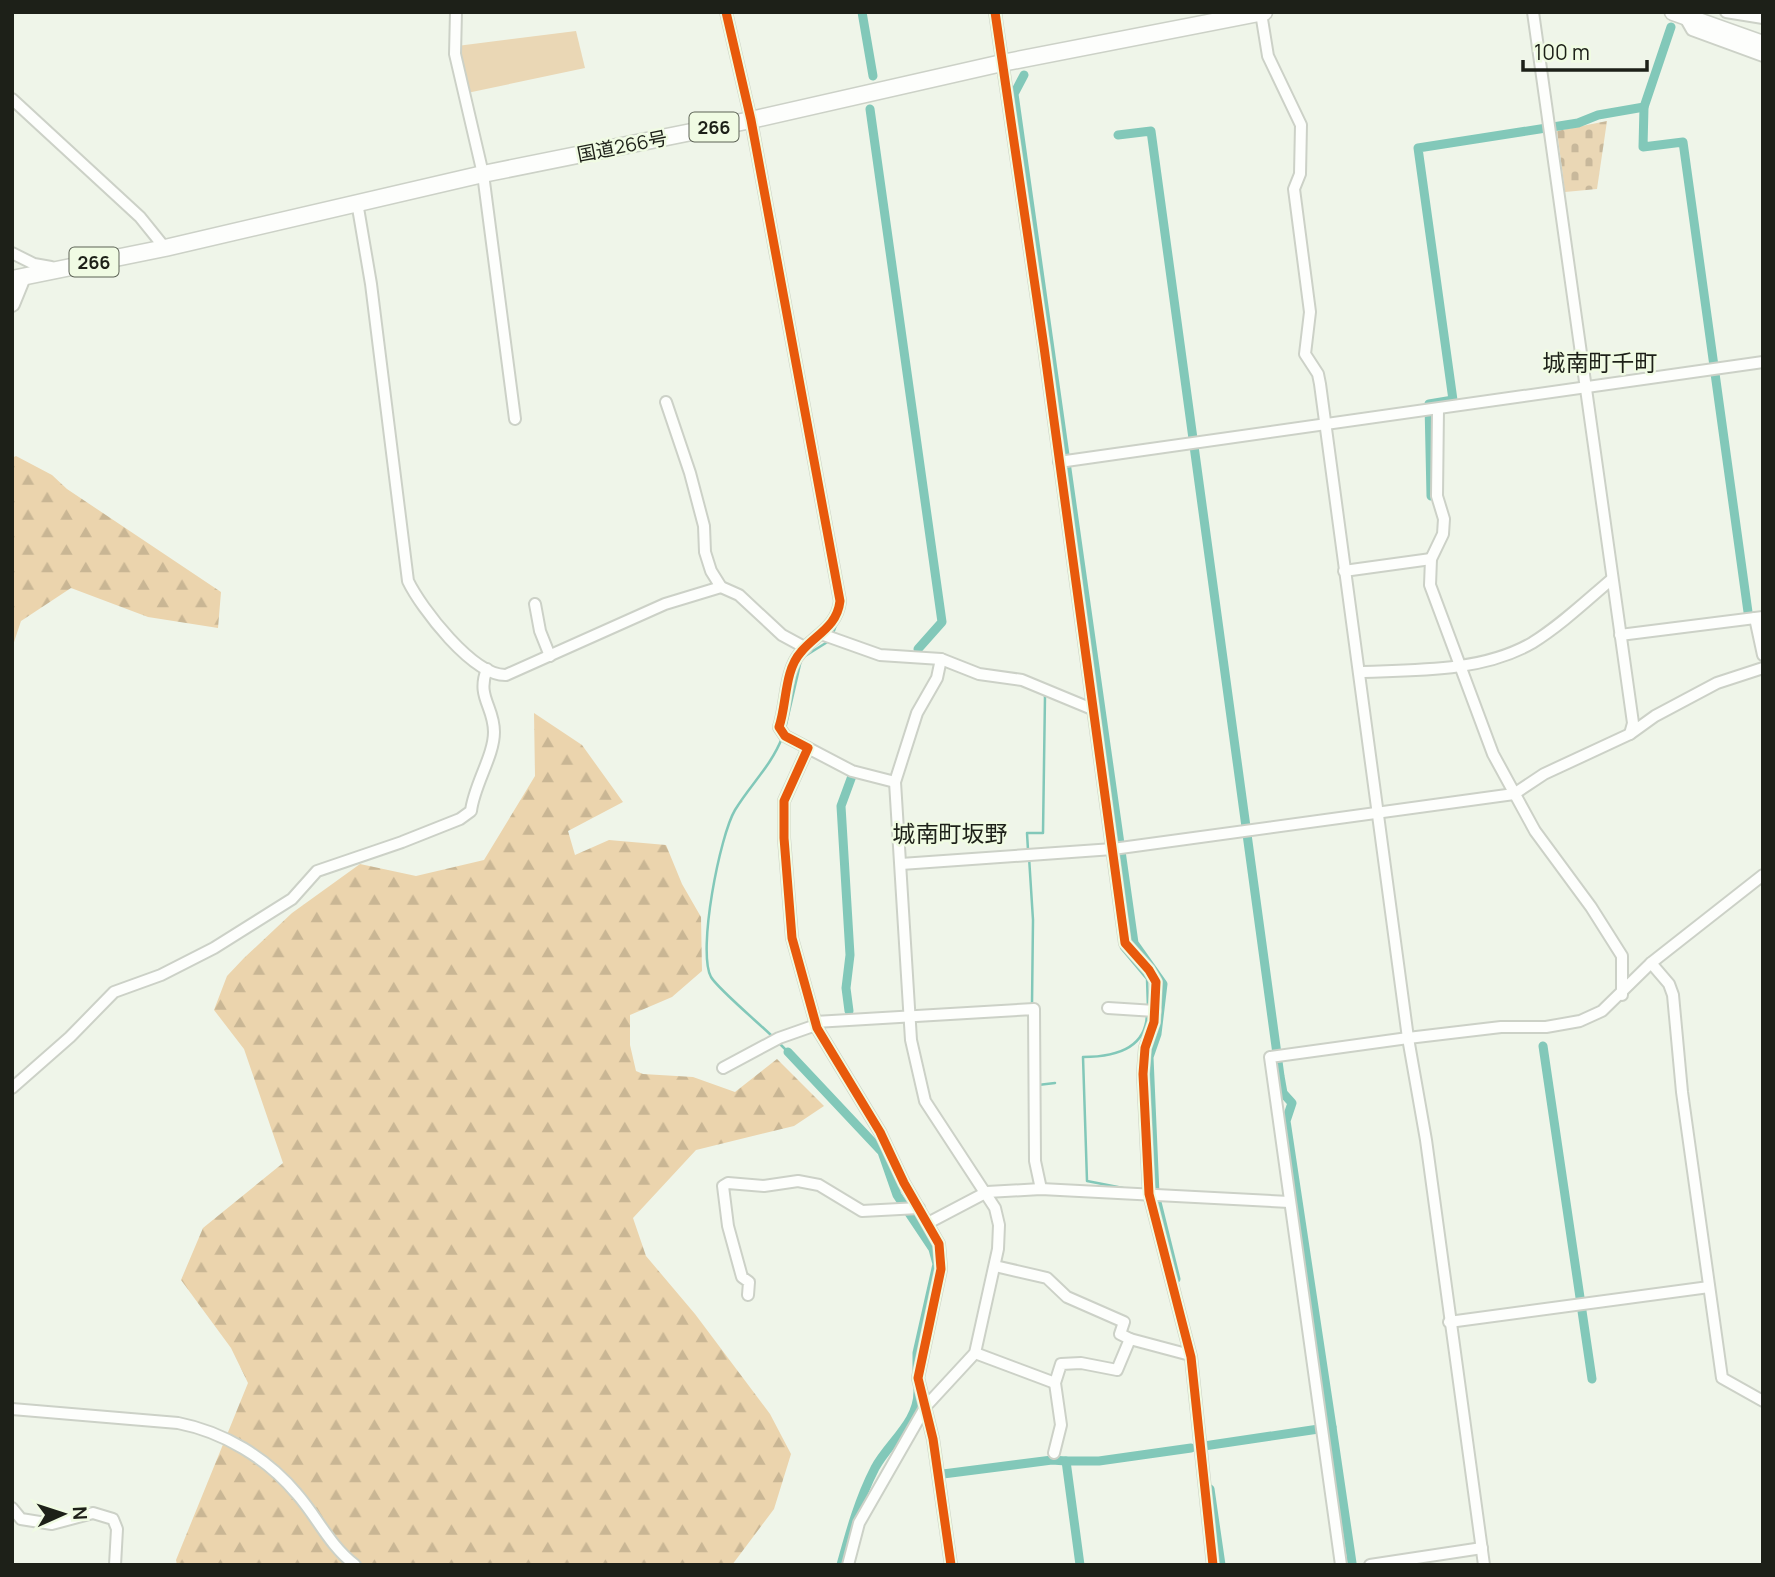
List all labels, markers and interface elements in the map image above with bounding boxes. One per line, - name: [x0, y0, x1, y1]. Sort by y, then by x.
- scale bar: [1523, 28, 1647, 72]
- text: 100 m: [1534, 38, 1590, 66]
- road number: 266: [690, 112, 738, 142]
- street label: 国道266号: [575, 125, 669, 167]
- road number: 266: [70, 248, 119, 276]
- district label: 城南町千町: [1543, 346, 1658, 378]
- district label: 城南町坂野: [893, 817, 1008, 849]
- north arrow: [28, 1479, 98, 1549]
- text: N: [67, 1506, 93, 1521]

